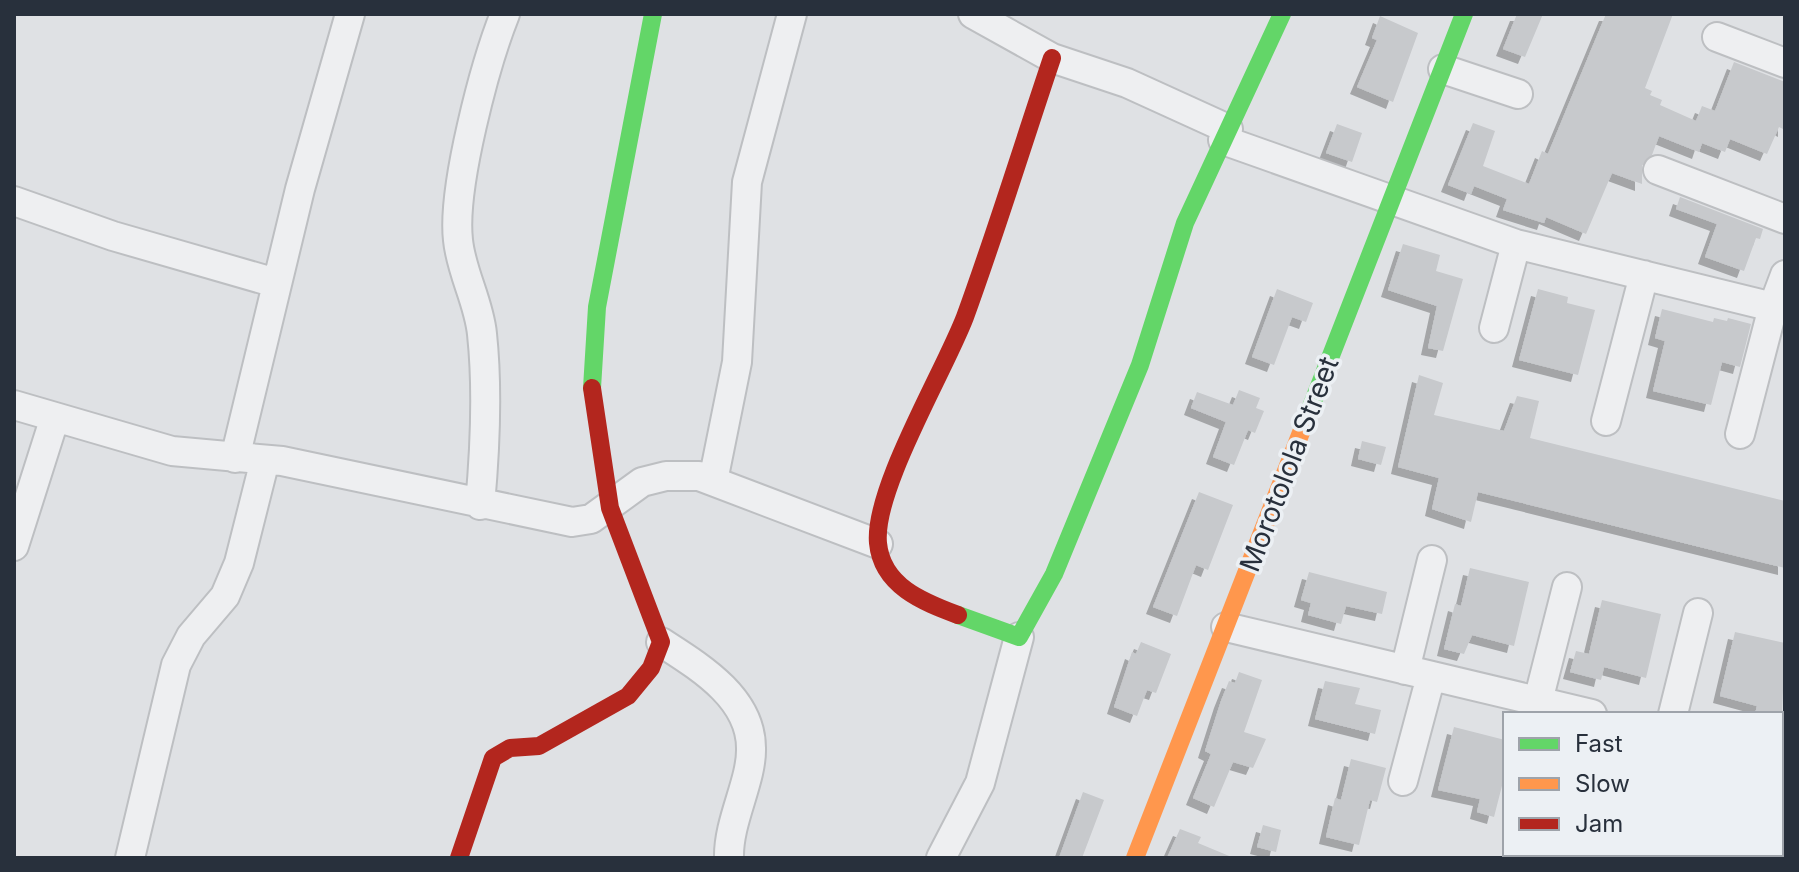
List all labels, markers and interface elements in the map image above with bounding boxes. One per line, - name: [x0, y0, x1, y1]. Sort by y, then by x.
- street label: Morotolola Street: [1232, 352, 1346, 576]
- legend: [1503, 712, 1783, 856]
- text: Fast: [1575, 729, 1623, 758]
- text: Slow: [1575, 769, 1630, 798]
- text: Jam: [1575, 809, 1623, 838]

